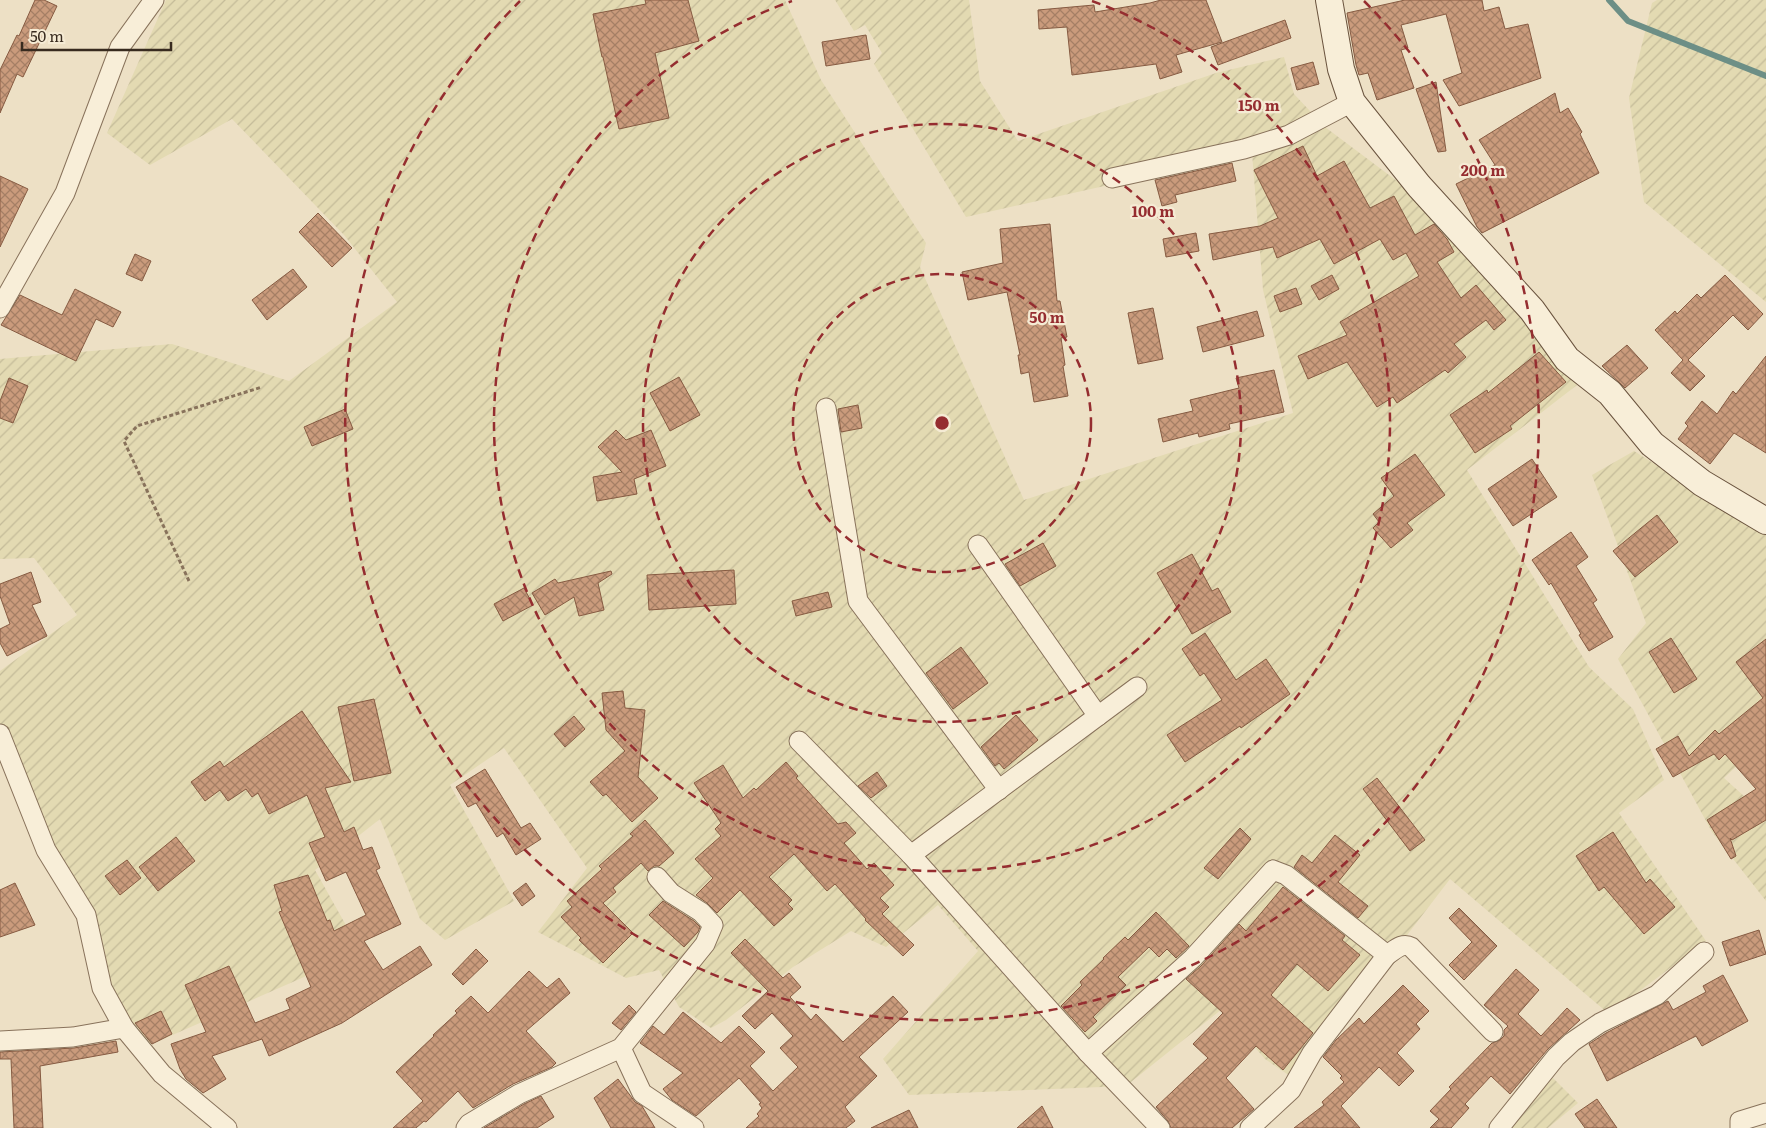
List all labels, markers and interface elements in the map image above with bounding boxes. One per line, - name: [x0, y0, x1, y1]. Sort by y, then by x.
- scale bar: [22, 20, 171, 52]
- text: 50 m: [30, 24, 64, 47]
- text: 150 m: [1238, 93, 1280, 116]
- text: 200 m: [1461, 158, 1505, 181]
- text: 100 m: [1132, 199, 1174, 222]
- text: 50 m: [1029, 305, 1065, 328]
- centre of rings: [933, 414, 951, 432]

